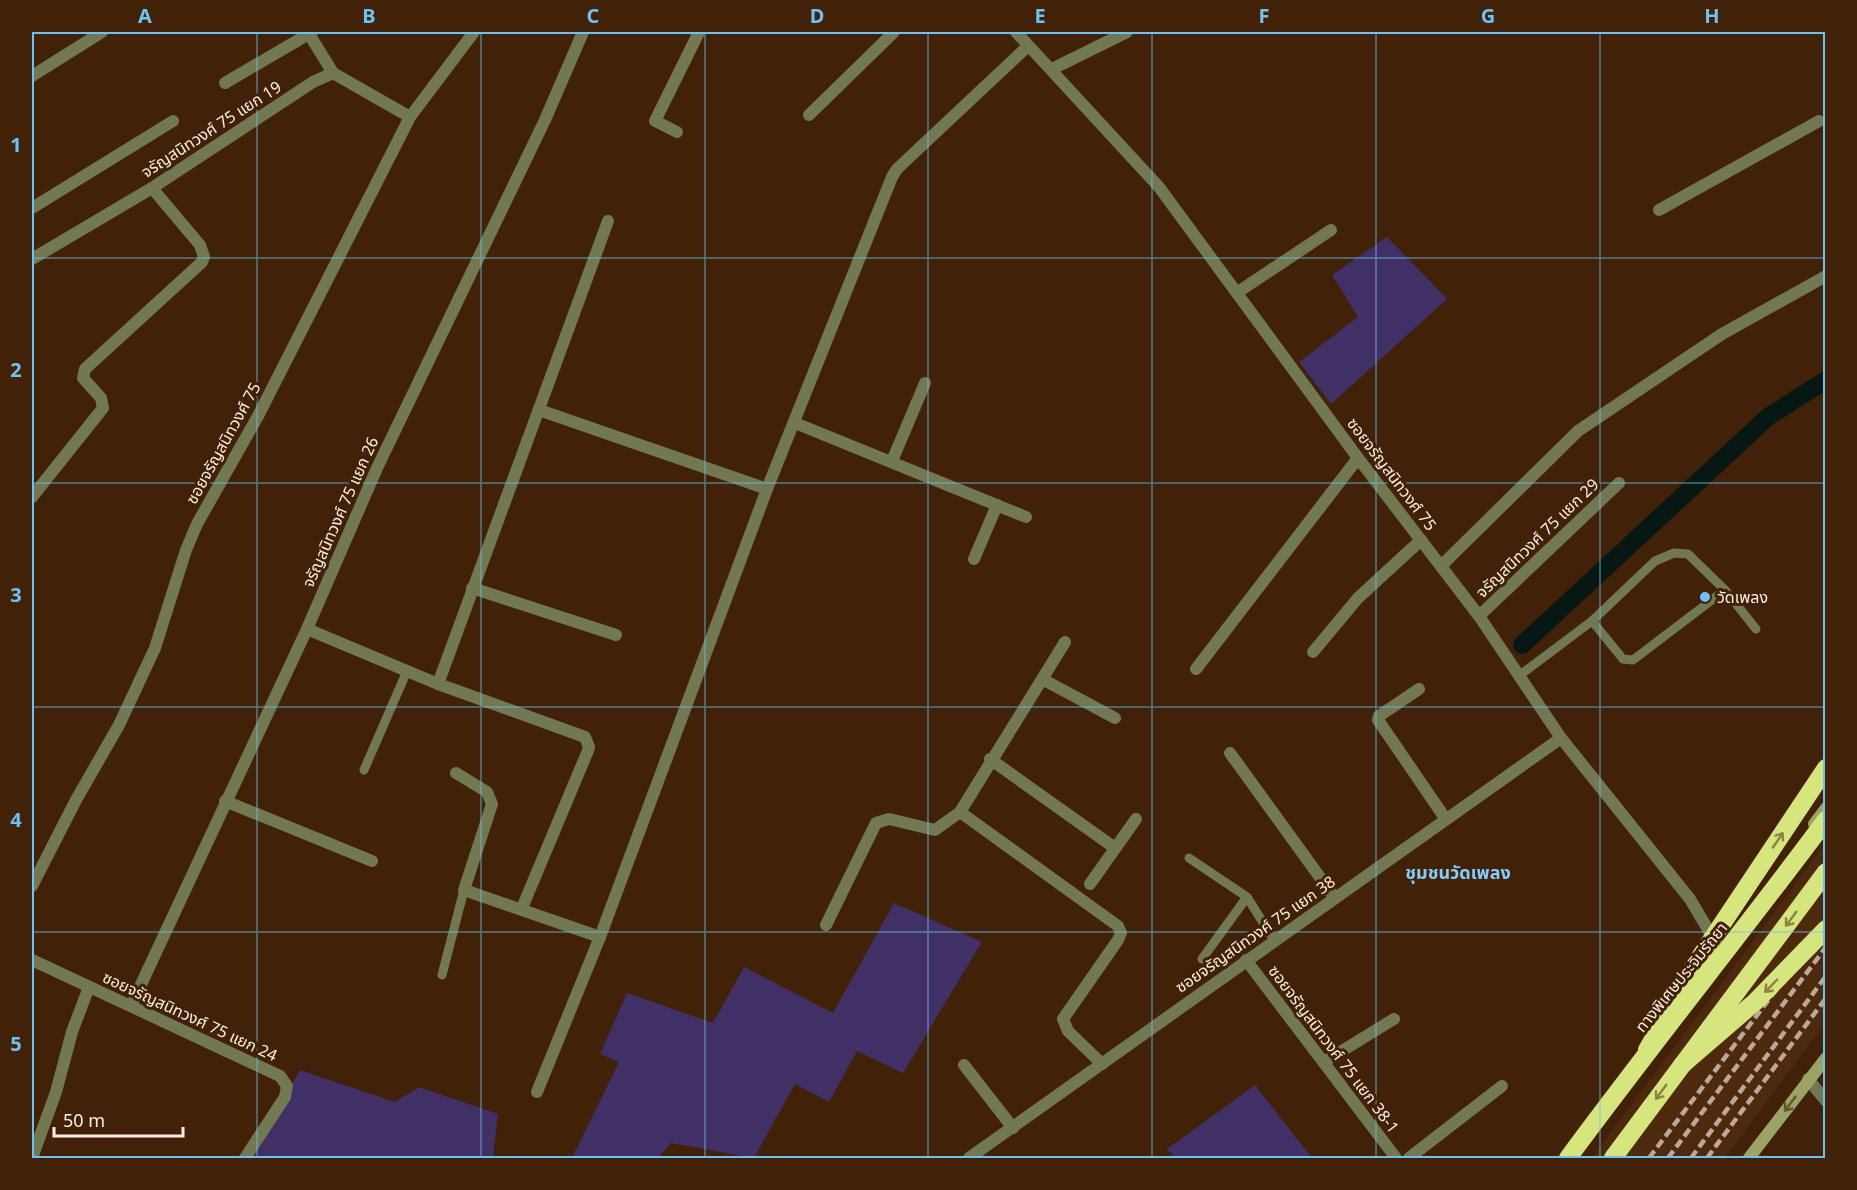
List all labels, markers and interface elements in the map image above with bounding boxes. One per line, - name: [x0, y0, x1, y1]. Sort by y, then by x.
- text: A: [138, 2, 152, 29]
- text: B: [362, 2, 376, 29]
- text: C: [587, 2, 600, 29]
- text: D: [810, 2, 824, 29]
- text: E: [1034, 2, 1046, 29]
- text: F: [1259, 2, 1269, 29]
- text: G: [1481, 2, 1495, 29]
- text: H: [1704, 2, 1720, 29]
- street label: จรัญสนิทวงศ์ 75 แยก 19: [137, 75, 285, 183]
- text: 1: [10, 131, 22, 158]
- text: 2: [10, 356, 22, 383]
- street label: ซอยจรัญสนิทวงศ์ 75: [180, 378, 266, 508]
- street label: ซอยจรัญสนิทวงศ์ 75: [1342, 413, 1442, 535]
- street label: จรัญสนิทวงศ์ 75 แยก 26: [297, 433, 383, 591]
- street label: จรัญสนิทวงศ์ 75 แยก 29: [1471, 474, 1603, 602]
- text: 3: [10, 581, 22, 608]
- place label: วัดเพลง: [1717, 586, 1768, 608]
- marker: วัดเพลง: [1698, 590, 1712, 604]
- text: 4: [10, 806, 22, 833]
- one-way arrow: [1772, 832, 1784, 848]
- district label: ชุมชนวัดเพลง: [1405, 860, 1511, 884]
- street label: ซอยจรัญสนิทวงศ์ 75 แยก 38: [1171, 870, 1339, 998]
- one-way arrow: [1784, 910, 1797, 926]
- street label: ทางพิเศษประจิมรัถยา: [1630, 917, 1732, 1037]
- street label: ซอยจรัญสนิทวงศ์ 75 แยก 38-1: [1264, 961, 1404, 1137]
- street label: ซอยจรัญสนิทวงศ์ 75 แยก 24: [99, 966, 281, 1066]
- one-way arrow: [1763, 979, 1778, 994]
- text: 5: [10, 1030, 22, 1057]
- one-way arrow: [1655, 1084, 1668, 1100]
- one-way arrow: [1784, 1096, 1796, 1112]
- scale bar: [54, 1100, 183, 1138]
- text: 50 m: [63, 1108, 105, 1132]

